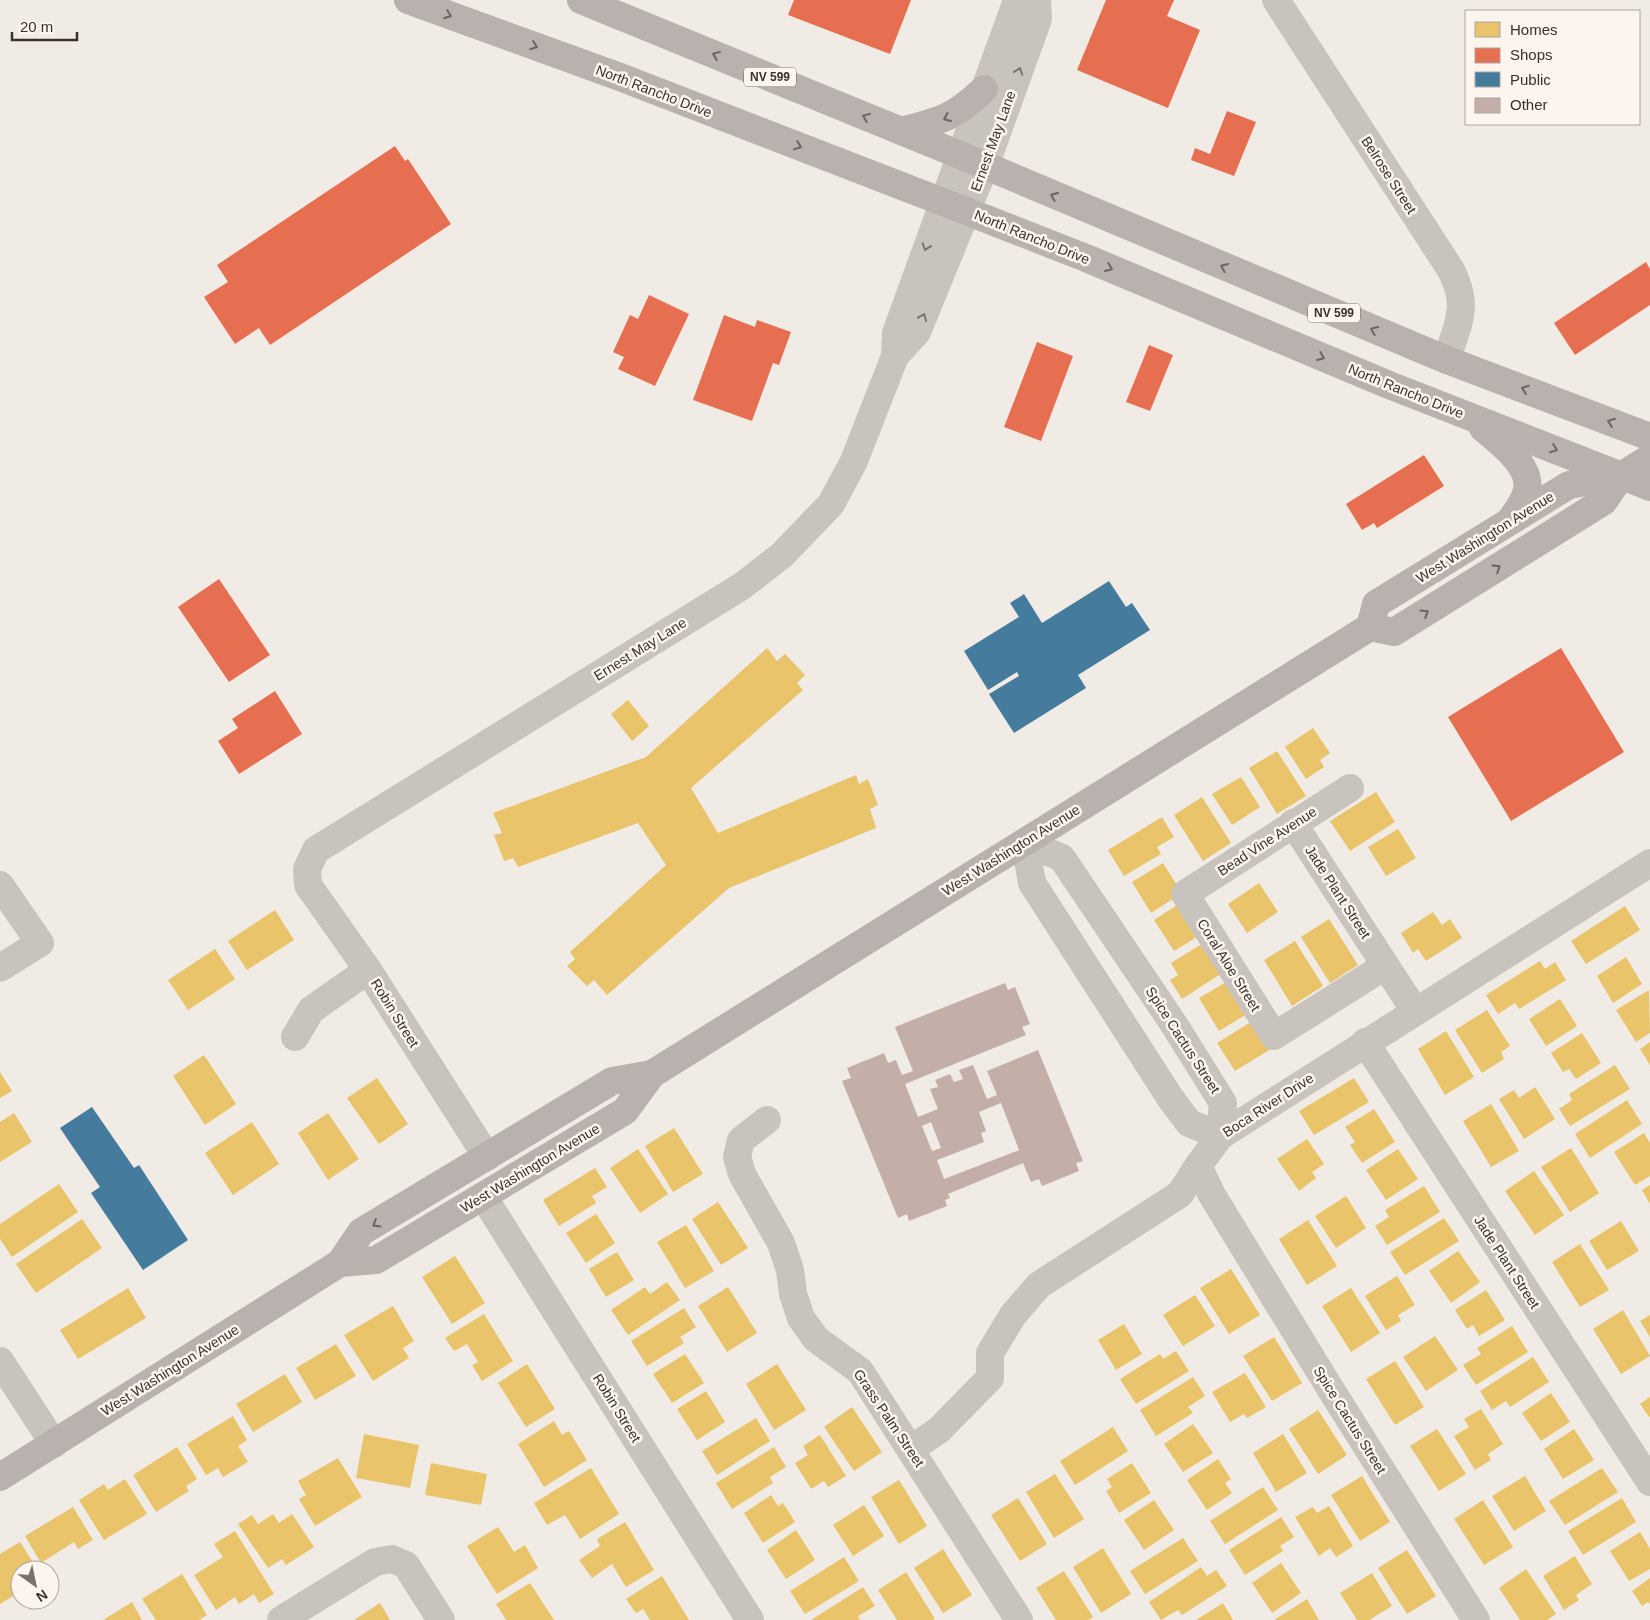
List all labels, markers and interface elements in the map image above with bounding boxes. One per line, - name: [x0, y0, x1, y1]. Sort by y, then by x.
- one-way arrow: [443, 9, 452, 19]
- scale bar: [12, 10, 78, 42]
- legend: [1465, 10, 1640, 125]
- text: 20 m: [20, 18, 53, 35]
- text: Homes: [1510, 21, 1558, 38]
- one-way arrow: [529, 40, 537, 50]
- text: Shops: [1510, 46, 1553, 63]
- one-way arrow: [712, 50, 721, 61]
- street label: North Rancho Drive: [594, 62, 714, 121]
- one-way arrow: [1013, 67, 1023, 76]
- road number: NV 599: [744, 68, 796, 86]
- text: Public: [1510, 71, 1551, 88]
- street label: Ernest May Lane: [967, 88, 1019, 193]
- text: Other: [1510, 96, 1548, 113]
- one-way arrow: [943, 111, 952, 122]
- one-way arrow: [862, 113, 871, 123]
- street label: Belrose Street: [1358, 133, 1420, 217]
- one-way arrow: [793, 140, 801, 150]
- one-way arrow: [1050, 191, 1059, 202]
- street label: North Rancho Drive: [972, 207, 1092, 268]
- one-way arrow: [922, 243, 932, 251]
- one-way arrow: [1104, 262, 1113, 273]
- one-way arrow: [1220, 263, 1229, 273]
- road number: NV 599: [1308, 304, 1360, 322]
- one-way arrow: [917, 313, 928, 322]
- one-way arrow: [1370, 325, 1379, 336]
- one-way arrow: [1316, 351, 1325, 362]
- street label: North Rancho Drive: [1346, 361, 1466, 422]
- one-way arrow: [1522, 385, 1530, 395]
- one-way arrow: [1607, 417, 1615, 427]
- one-way arrow: [1549, 443, 1558, 453]
- street label: West Washington Avenue: [1413, 488, 1557, 586]
- one-way arrow: [1491, 565, 1500, 575]
- one-way arrow: [1419, 610, 1428, 619]
- street label: Ernest May Lane: [591, 614, 689, 684]
- street label: West Washington Avenue: [939, 801, 1083, 899]
- street label: Bead Vine Avenue: [1215, 803, 1320, 879]
- street label: Jade Plant Street: [1302, 843, 1374, 941]
- street label: Coral Aloe Street: [1194, 916, 1264, 1014]
- street label: Robin Street: [368, 976, 422, 1050]
- street label: Spice Cactus Street: [1143, 984, 1223, 1096]
- street label: Boca River Drive: [1220, 1070, 1317, 1140]
- street label: West Washington Avenue: [458, 1120, 603, 1216]
- street label: Jade Plant Street: [1471, 1213, 1543, 1311]
- one-way arrow: [372, 1217, 381, 1227]
- street label: West Washington Avenue: [98, 1321, 242, 1419]
- street label: Spice Cactus Street: [1310, 1363, 1390, 1477]
- street label: Grass Palm Street: [850, 1366, 928, 1470]
- street label: Robin Street: [590, 1371, 644, 1445]
- north arrow: [10, 1560, 60, 1610]
- text: N: [33, 1586, 51, 1605]

